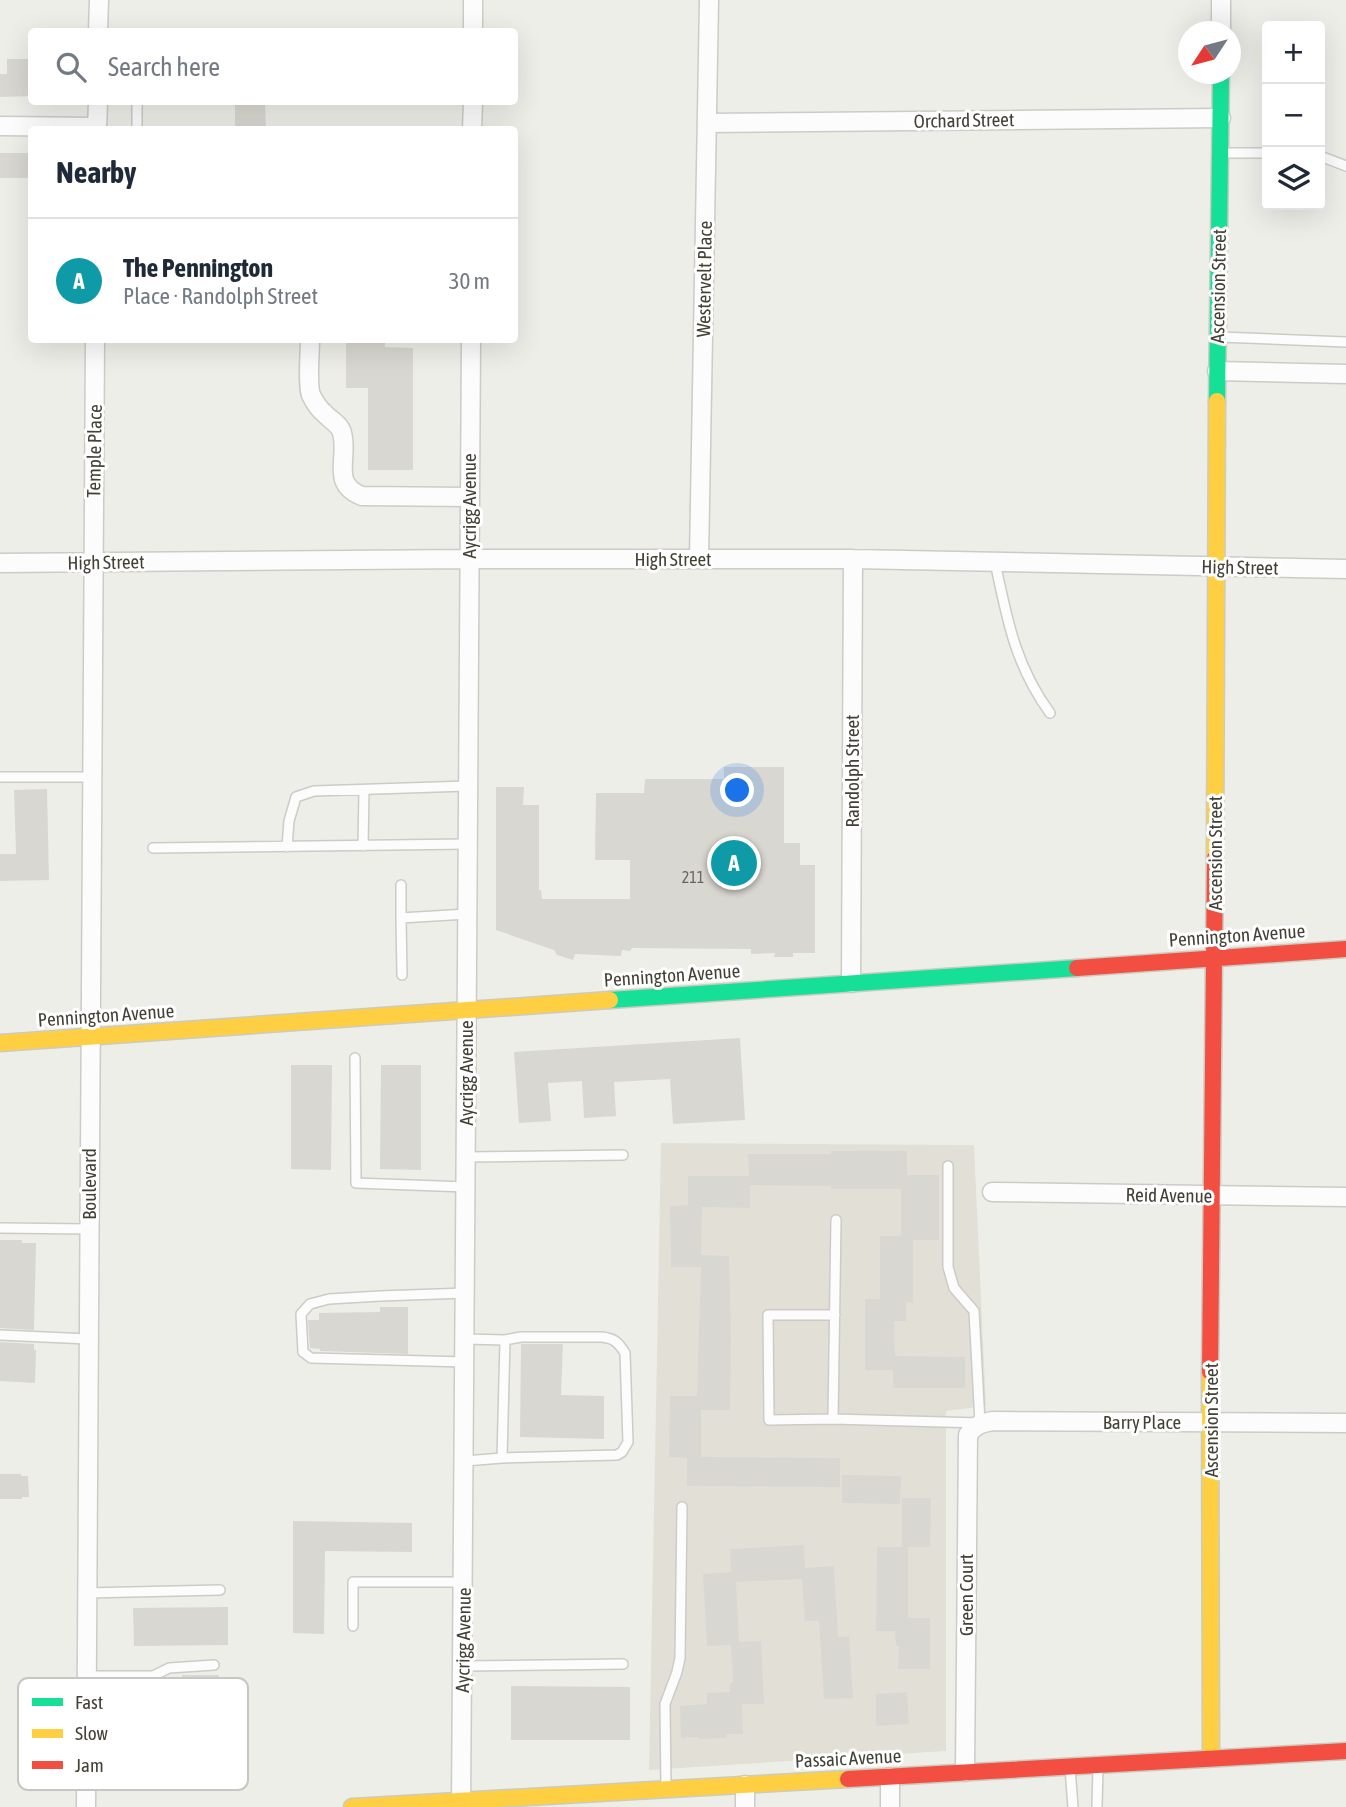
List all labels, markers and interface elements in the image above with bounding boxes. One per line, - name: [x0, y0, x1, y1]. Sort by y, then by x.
- north arrow: [1178, 21, 1241, 84]
- map controls: [1262, 21, 1325, 210]
- button: +: [1262, 21, 1325, 84]
- search box: [28, 28, 518, 105]
- icon: search: [52, 48, 90, 86]
- text: Search here: [108, 52, 220, 82]
- button: −: [1262, 84, 1325, 147]
- street label: Orchard Street: [913, 108, 1015, 132]
- button: layers: [1262, 147, 1325, 210]
- text: Nearby: [56, 155, 136, 189]
- street label: Westervelt Place: [692, 221, 716, 337]
- street label: Ascension Street: [1206, 229, 1230, 343]
- text: The Pennington: [123, 253, 273, 283]
- text: A: [73, 268, 85, 294]
- text: 30 m: [449, 268, 490, 294]
- text: Place · Randolph Street: [123, 283, 318, 309]
- street label: Temple Place: [82, 404, 106, 498]
- street label: Aycrigg Avenue: [458, 453, 480, 559]
- street label: High Street: [634, 548, 712, 570]
- street label: High Street: [67, 550, 145, 574]
- street label: High Street: [1201, 555, 1279, 579]
- street label: Randolph Street: [841, 714, 863, 828]
- your location: [720, 773, 754, 807]
- street label: Ascension Street: [1204, 796, 1226, 910]
- pin: A: [711, 837, 757, 889]
- house number: 211: [682, 868, 704, 886]
- street label: Pennington Avenue: [1168, 919, 1306, 951]
- street label: Pennington Avenue: [603, 959, 741, 991]
- street label: Pennington Avenue: [37, 999, 175, 1031]
- street label: Aycrigg Avenue: [455, 1020, 477, 1126]
- street label: Boulevard: [78, 1148, 100, 1220]
- street label: Reid Avenue: [1125, 1183, 1213, 1207]
- street label: Ascension Street: [1200, 1363, 1222, 1477]
- street label: Barry Place: [1103, 1411, 1181, 1433]
- street label: Green Court: [955, 1554, 977, 1636]
- street label: Aycrigg Avenue: [451, 1587, 475, 1693]
- legend: [18, 1678, 248, 1790]
- text: Fast: [75, 1691, 103, 1713]
- text: Slow: [75, 1722, 109, 1744]
- street label: Passaic Avenue: [794, 1744, 902, 1772]
- text: Jam: [75, 1754, 104, 1776]

